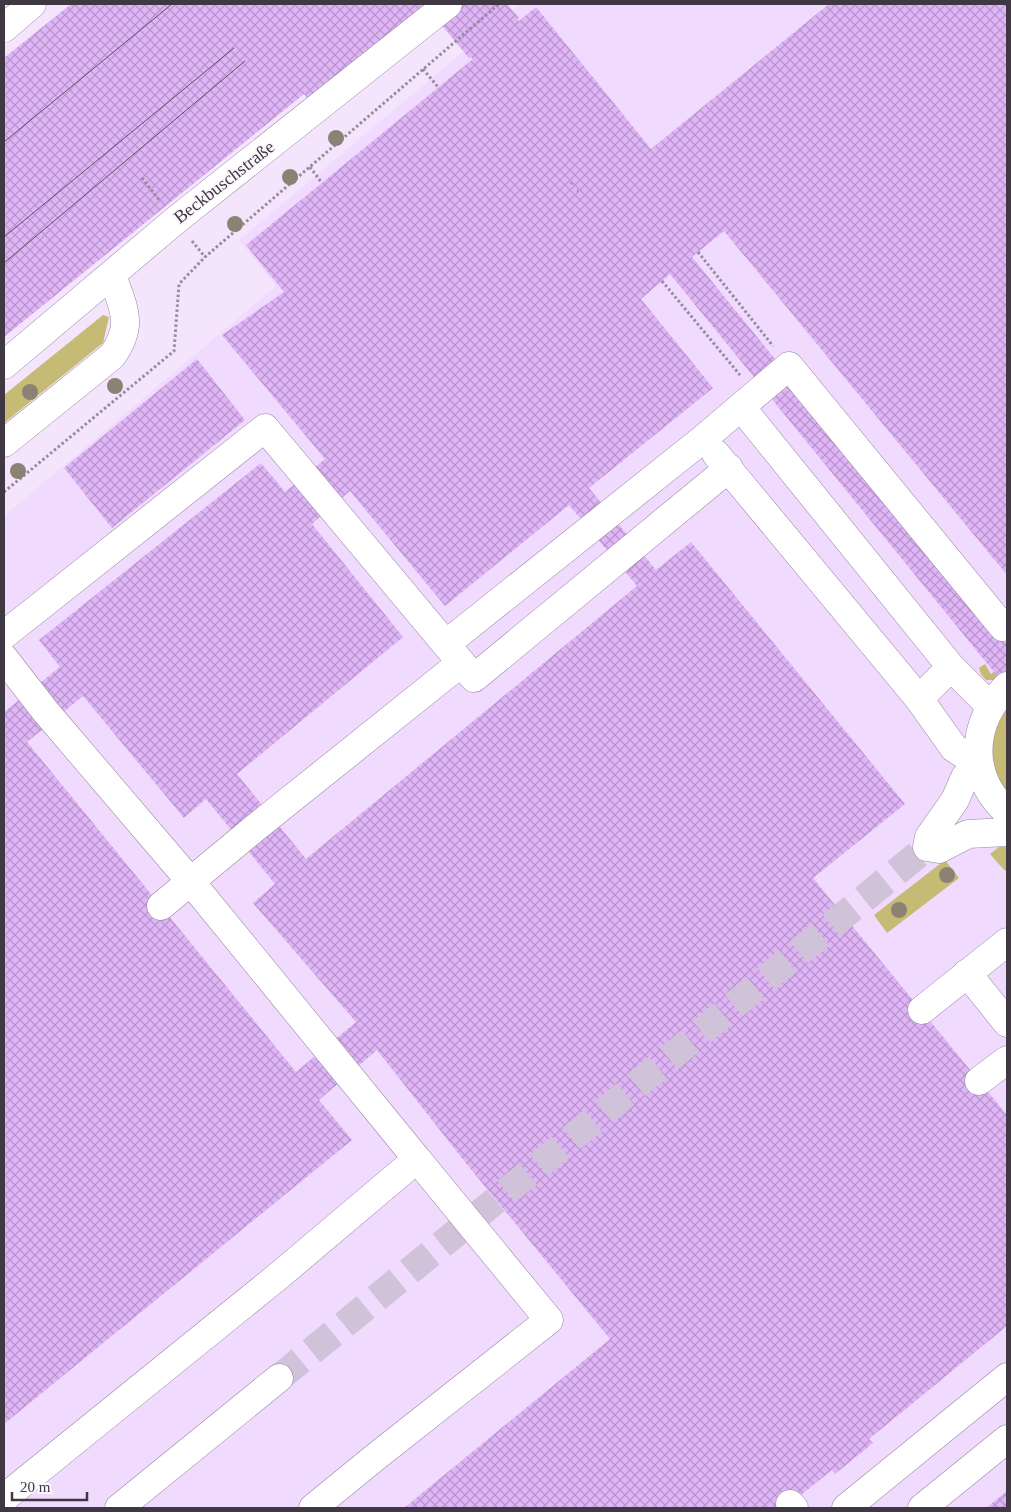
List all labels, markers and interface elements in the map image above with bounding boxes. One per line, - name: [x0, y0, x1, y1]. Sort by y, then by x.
- street label: Beckbuschstraße: [170, 137, 278, 227]
- scale bar: [12, 1470, 88, 1502]
- text: 20 m: [20, 1479, 51, 1495]

